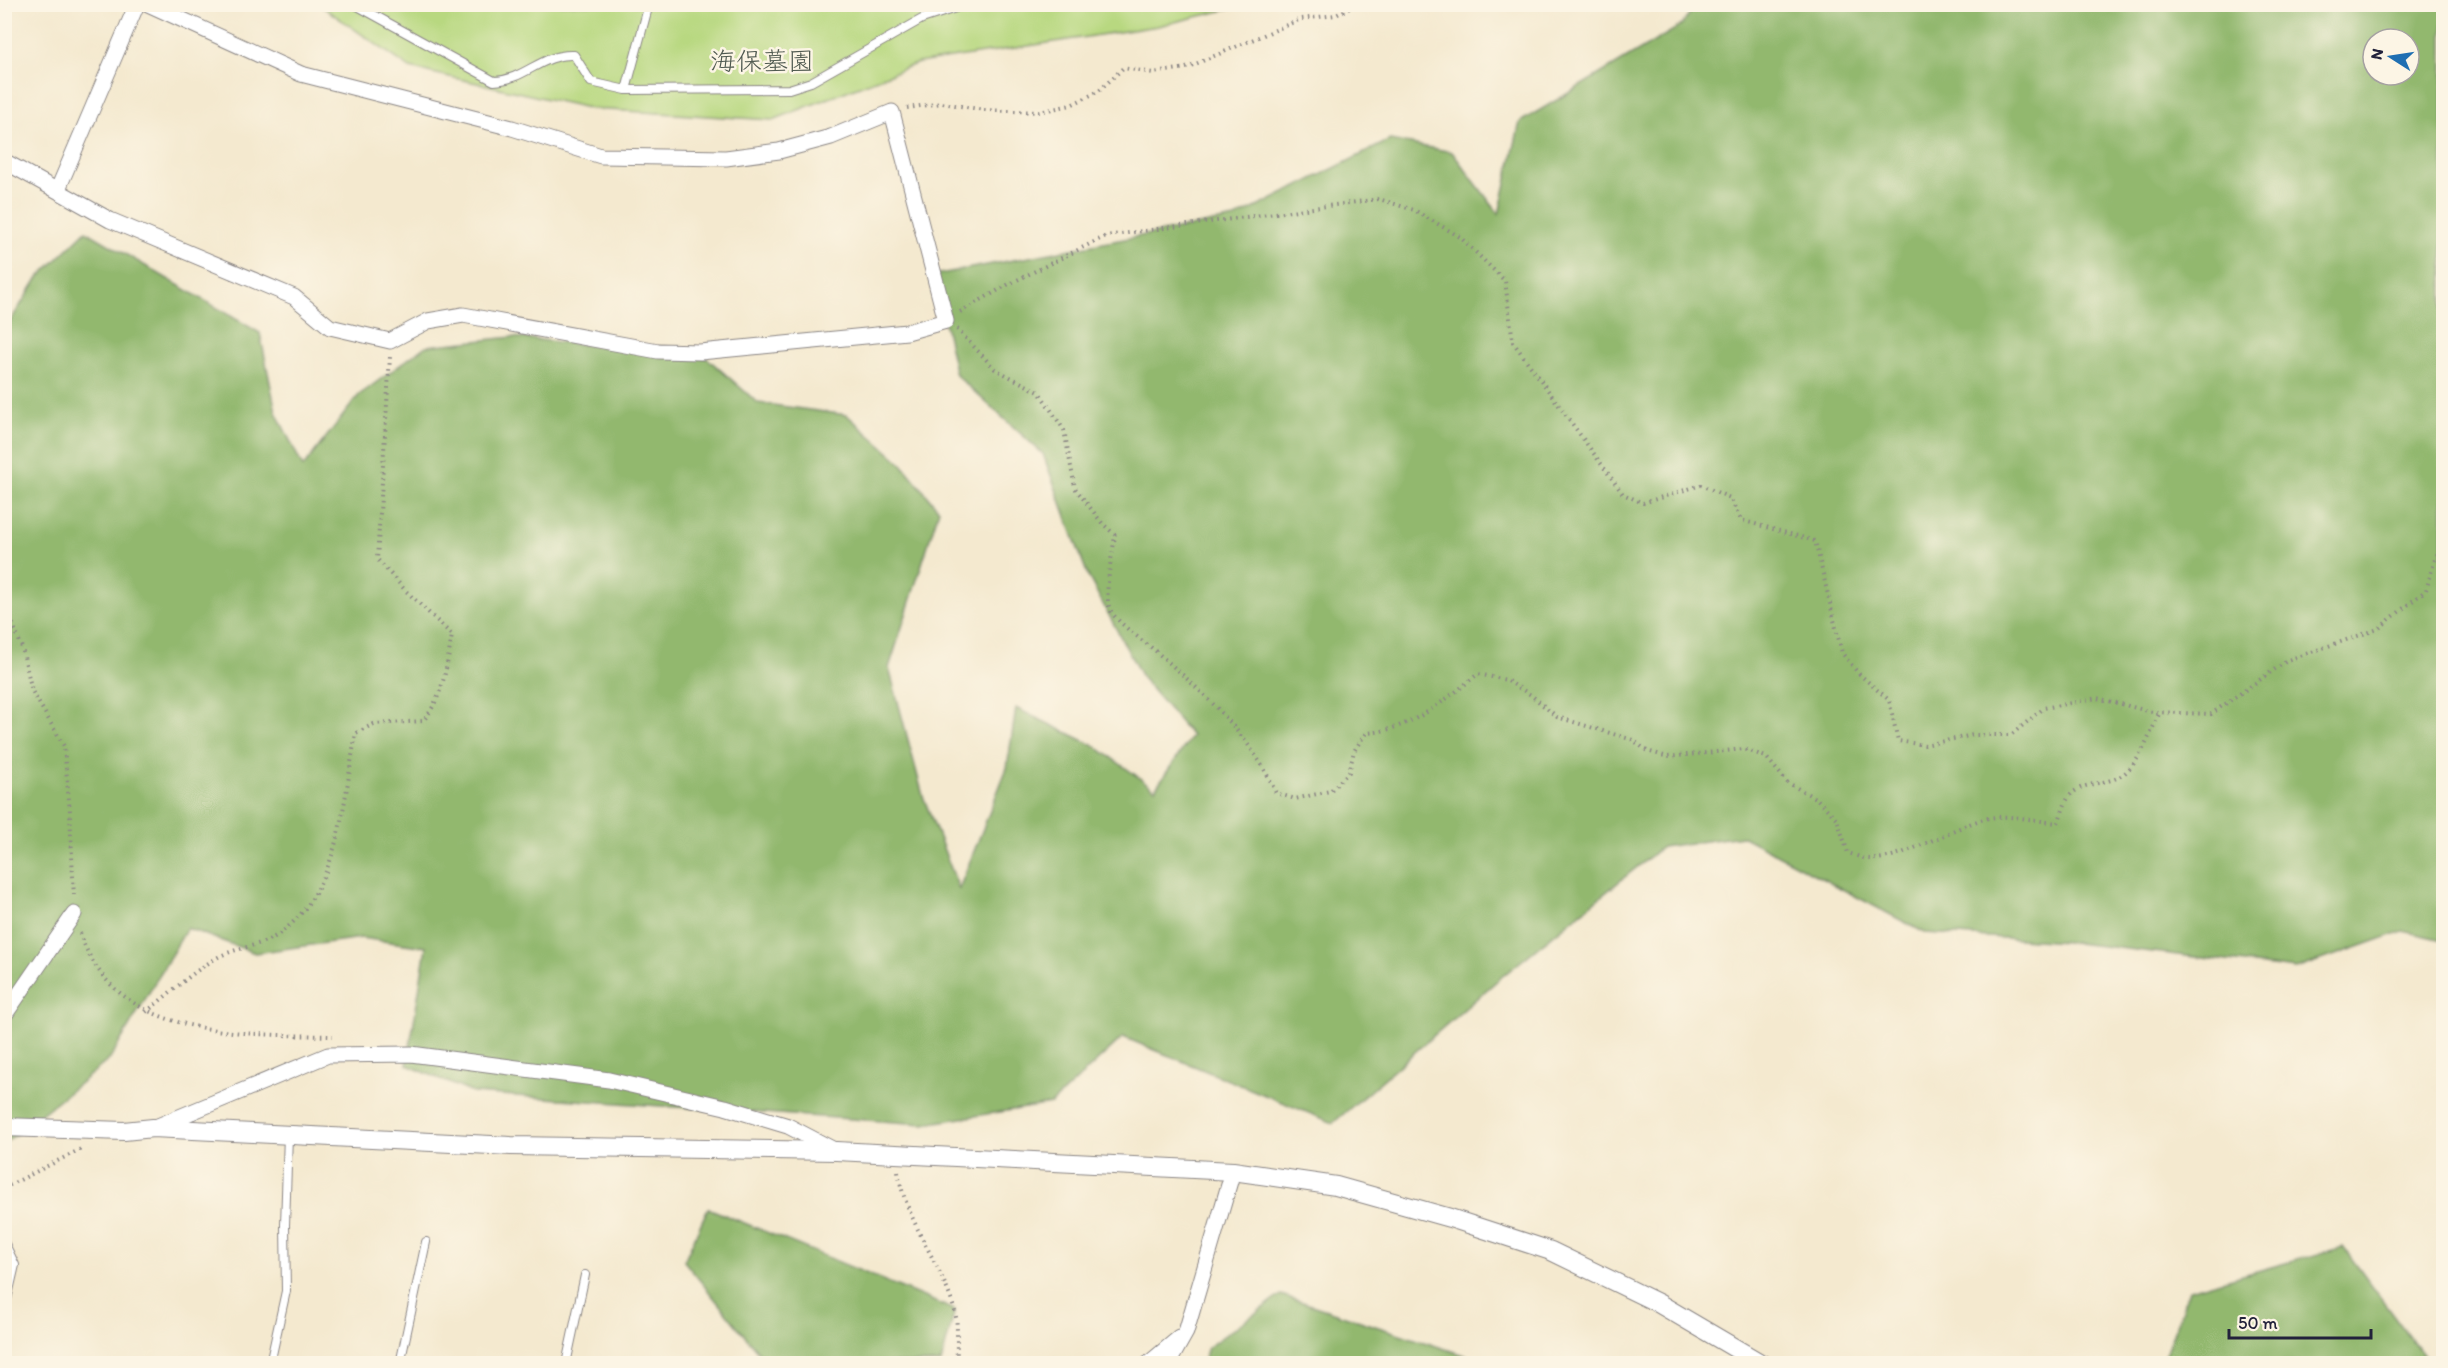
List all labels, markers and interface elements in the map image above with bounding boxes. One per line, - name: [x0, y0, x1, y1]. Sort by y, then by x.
- north arrow: [2361, 27, 2421, 87]
- park label: 海保墓園: [710, 45, 814, 77]
- text: N: [2366, 47, 2387, 61]
- scale bar: [2229, 1302, 2372, 1340]
- text: 50 m: [2238, 1312, 2278, 1334]

